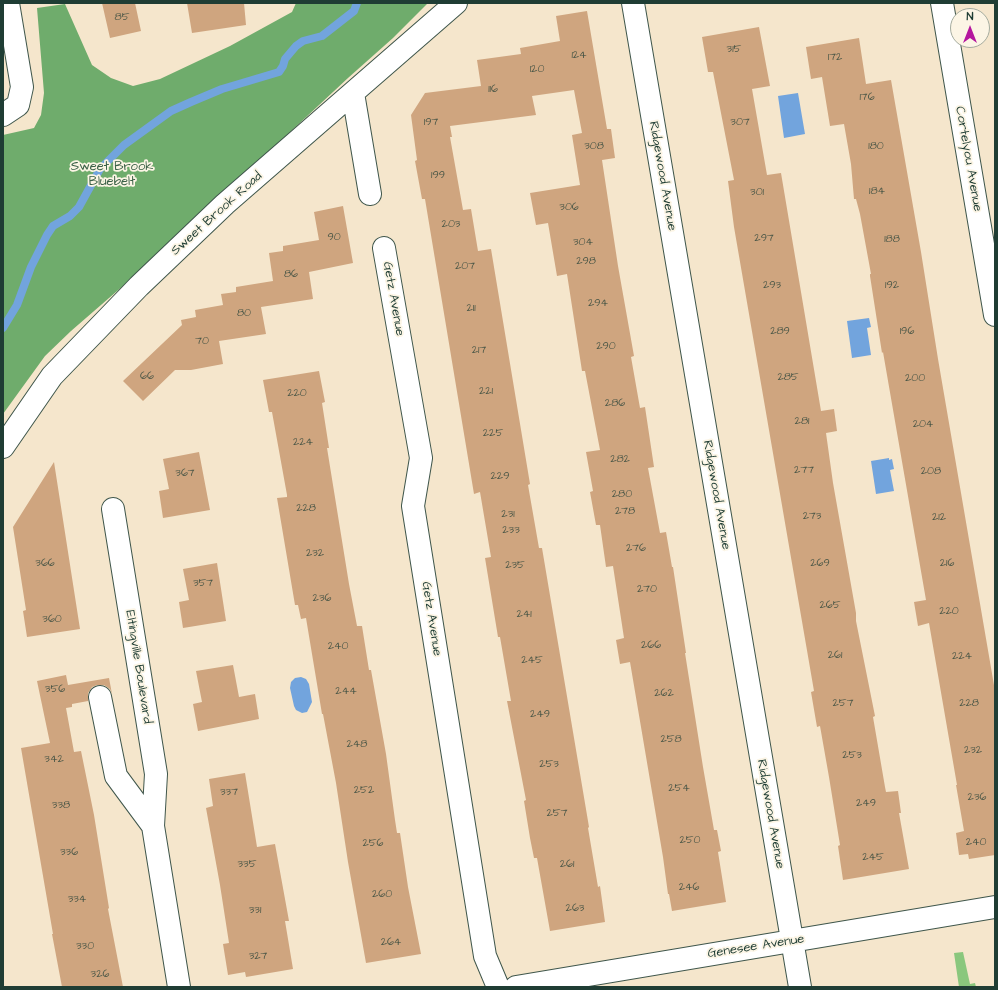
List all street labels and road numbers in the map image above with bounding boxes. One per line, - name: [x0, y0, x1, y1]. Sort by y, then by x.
- street label: Cortelyou Avenue: [951, 105, 985, 213]
- street label: Ridgewood Avenue: [645, 120, 679, 232]
- street label: Sweet Brook Road: [168, 169, 266, 259]
- street label: Getz Avenue: [379, 261, 407, 337]
- street label: Ridgewood Avenue: [699, 439, 733, 551]
- street label: Getz Avenue: [417, 581, 445, 657]
- street label: Eltingville Boulevard: [121, 609, 155, 725]
- street label: Ridgewood Avenue: [753, 758, 787, 870]
- street label: Genesee Avenue: [707, 932, 805, 962]

